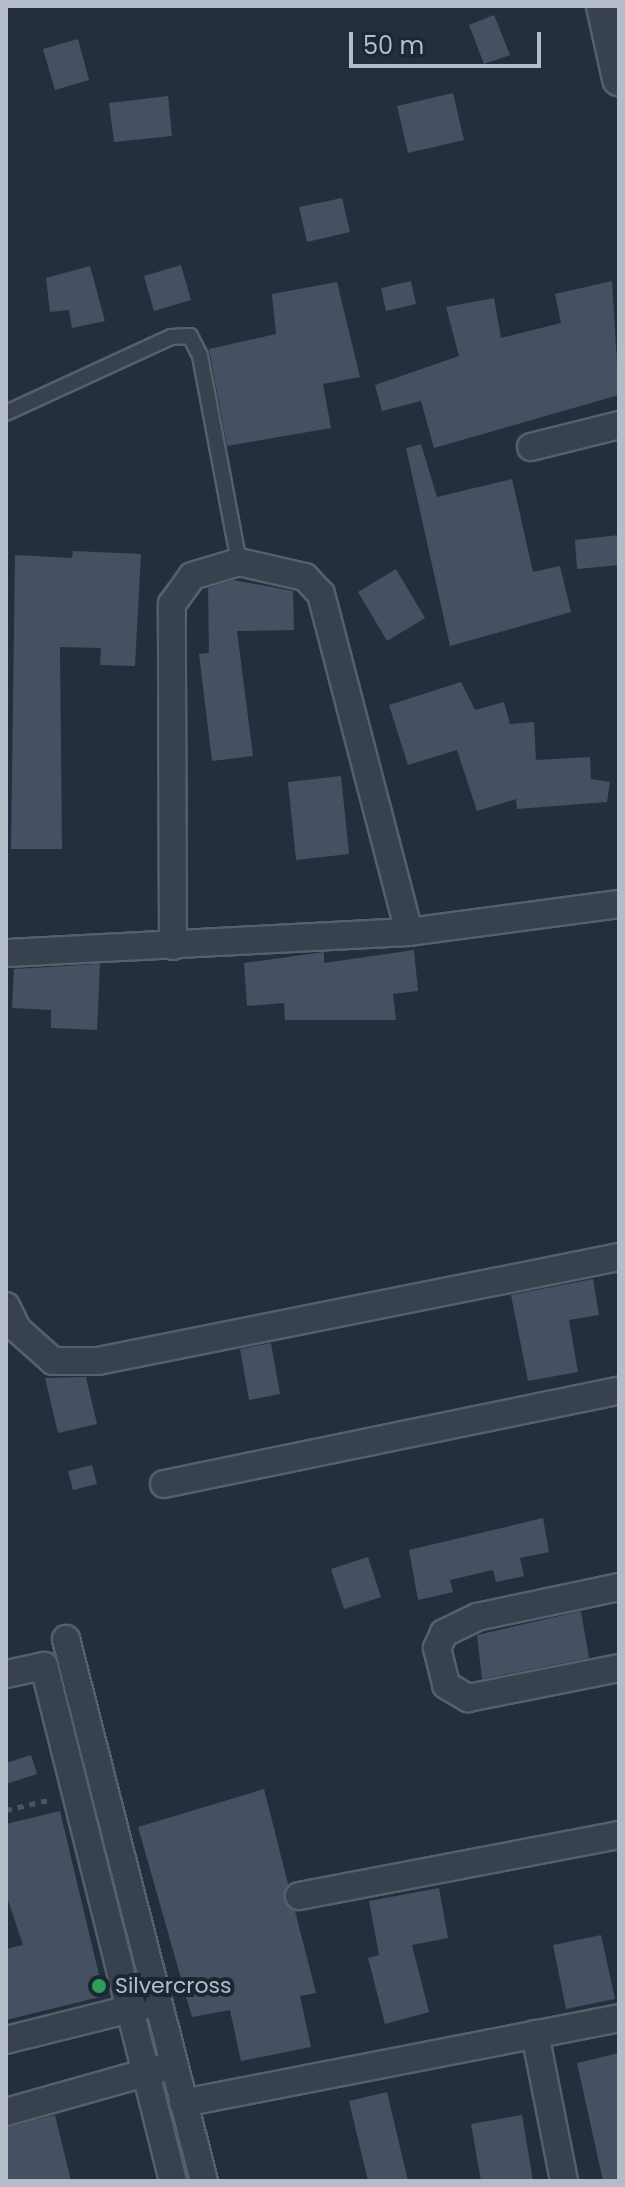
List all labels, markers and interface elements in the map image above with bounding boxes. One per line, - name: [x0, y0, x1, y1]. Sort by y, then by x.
- scale bar: [353, 16, 545, 66]
- text: 50 m: [363, 29, 424, 62]
- place label: Silvercross: [115, 1973, 232, 1999]
- marker: Silvercross: [90, 1977, 108, 1995]

